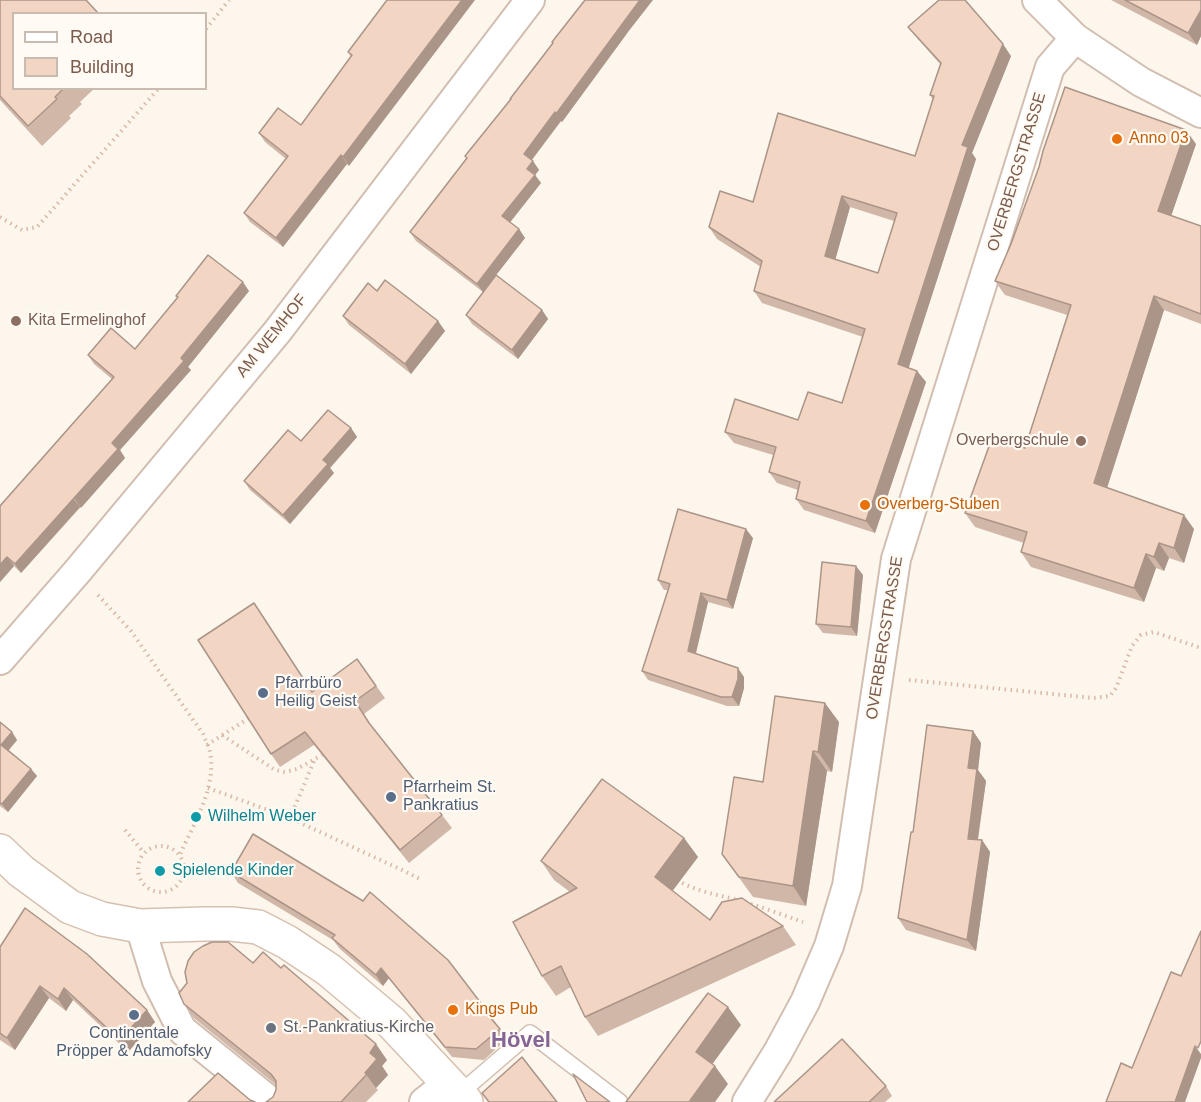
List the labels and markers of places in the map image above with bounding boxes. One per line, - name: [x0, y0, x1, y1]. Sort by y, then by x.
- place label: Anno 03: [1129, 129, 1189, 149]
- marker: Anno 03: [1110, 132, 1124, 146]
- place label: Kita Ermelinghof: [28, 311, 145, 331]
- marker: Kita Ermelinghof: [9, 314, 23, 328]
- place label: Overbergschule: [956, 431, 1069, 451]
- marker: Overbergschule: [1074, 434, 1088, 448]
- place label: Overberg-Stuben: [877, 495, 1000, 515]
- marker: Overberg-Stuben: [858, 498, 872, 512]
- place label: Pfarrbüro Heilig Geist: [275, 674, 357, 712]
- marker: Pfarrbüro Heilig Geist: [256, 686, 270, 700]
- place label: Pfarrheim St. Pankratius: [403, 778, 496, 816]
- marker: Pfarrheim St. Pankratius: [384, 790, 398, 804]
- place label: Wilhelm Weber: [208, 807, 316, 827]
- marker: Wilhelm Weber: [189, 810, 203, 824]
- place label: Spielende Kinder: [172, 861, 294, 881]
- marker: Spielende Kinder: [153, 864, 167, 878]
- place label: Kings Pub: [465, 1000, 538, 1020]
- marker: Kings Pub: [446, 1003, 460, 1017]
- marker: Continentale Pröpper & Adamofsky: [127, 1008, 141, 1022]
- place label: St.-Pankratius-Kirche: [283, 1018, 434, 1038]
- marker: St.-Pankratius-Kirche: [264, 1021, 278, 1035]
- place label: Continentale Pröpper & Adamofsky: [56, 1024, 212, 1062]

